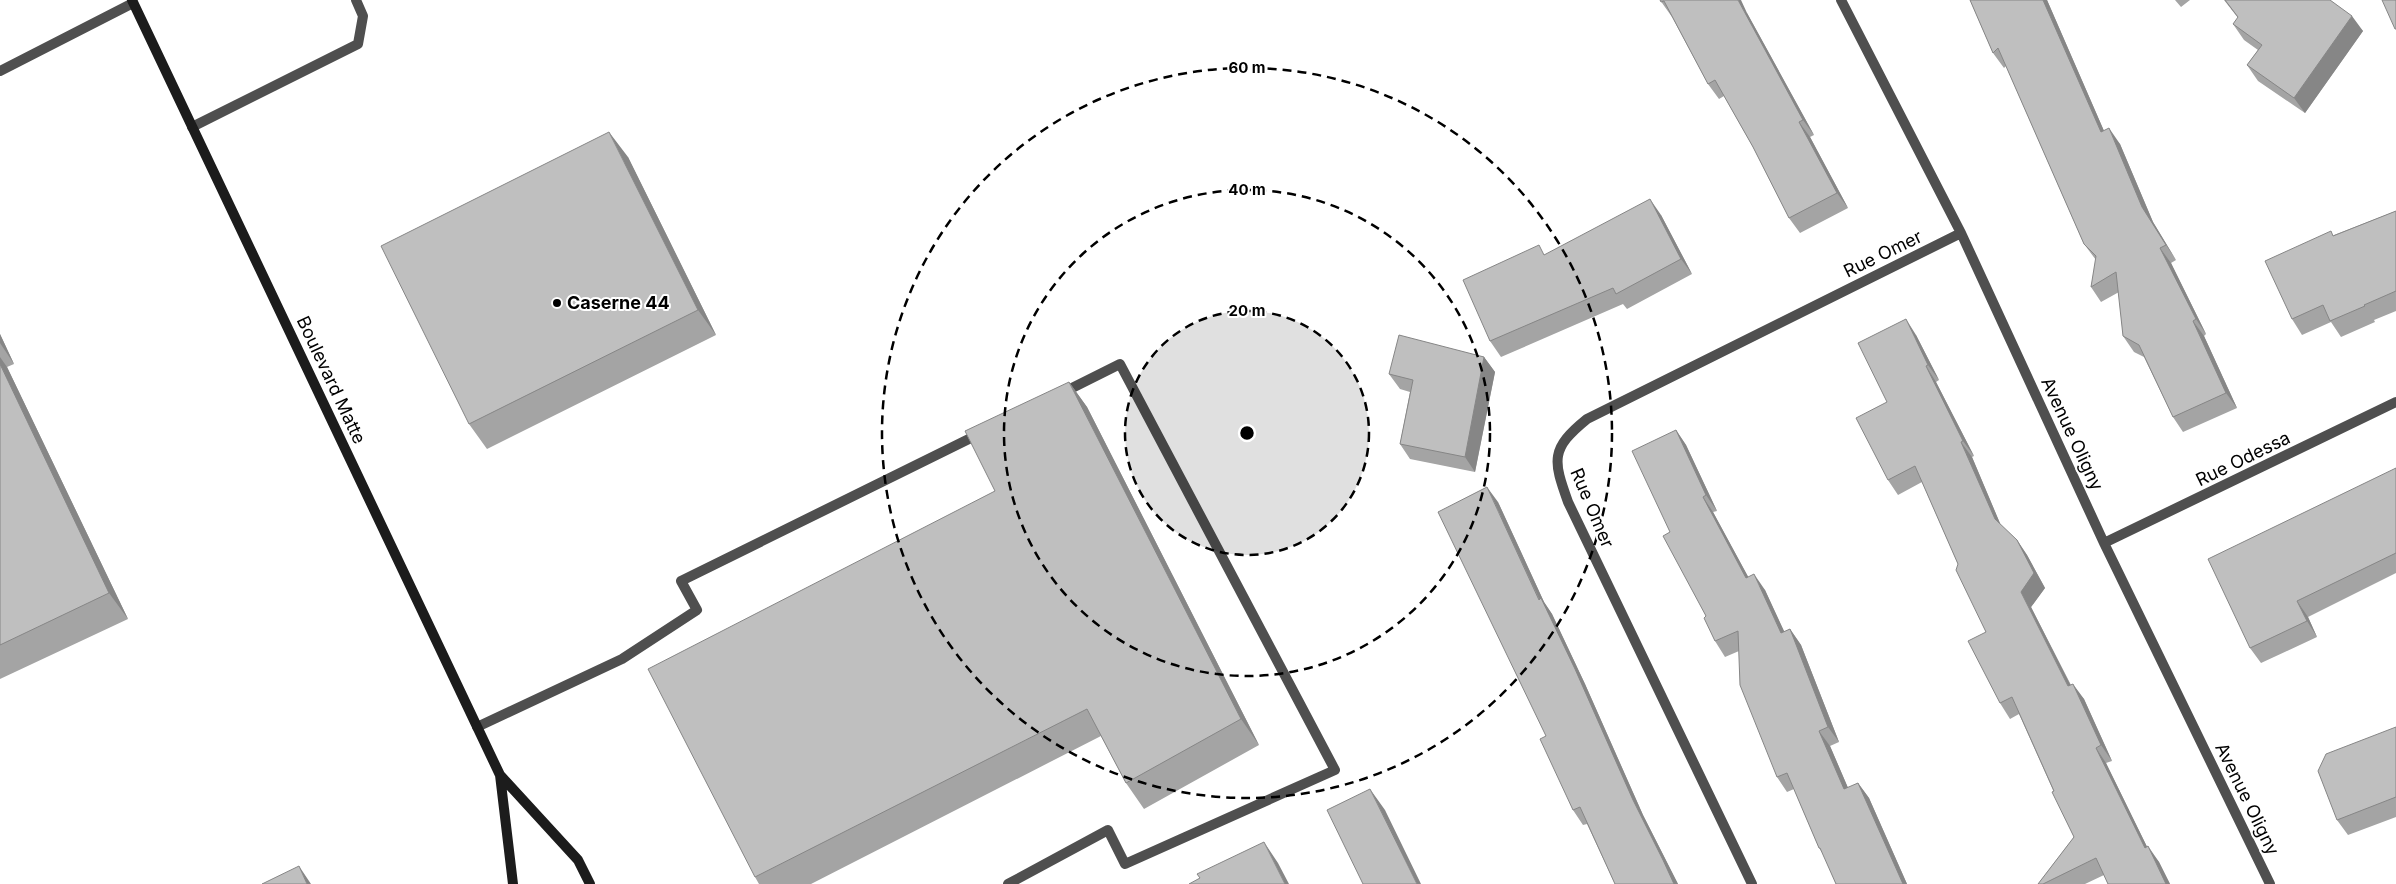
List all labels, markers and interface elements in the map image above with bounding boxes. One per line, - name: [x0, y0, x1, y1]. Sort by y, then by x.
- text: 60 m: [1228, 58, 1266, 77]
- text: 40 m: [1228, 180, 1266, 199]
- street label: Rue Omer: [1840, 225, 1926, 282]
- place label: Caserne 44: [567, 292, 670, 313]
- marker: Caserne 44: [551, 297, 563, 309]
- text: 20 m: [1229, 301, 1265, 320]
- street label: Boulevard Matte: [293, 313, 370, 447]
- street label: Avenue Oligny: [2037, 374, 2108, 494]
- centre of rings: [1238, 424, 1256, 442]
- street label: Rue Odessa: [2192, 427, 2293, 490]
- street label: Rue Omer: [1566, 465, 1619, 551]
- street label: Avenue Oligny: [2211, 739, 2284, 858]

